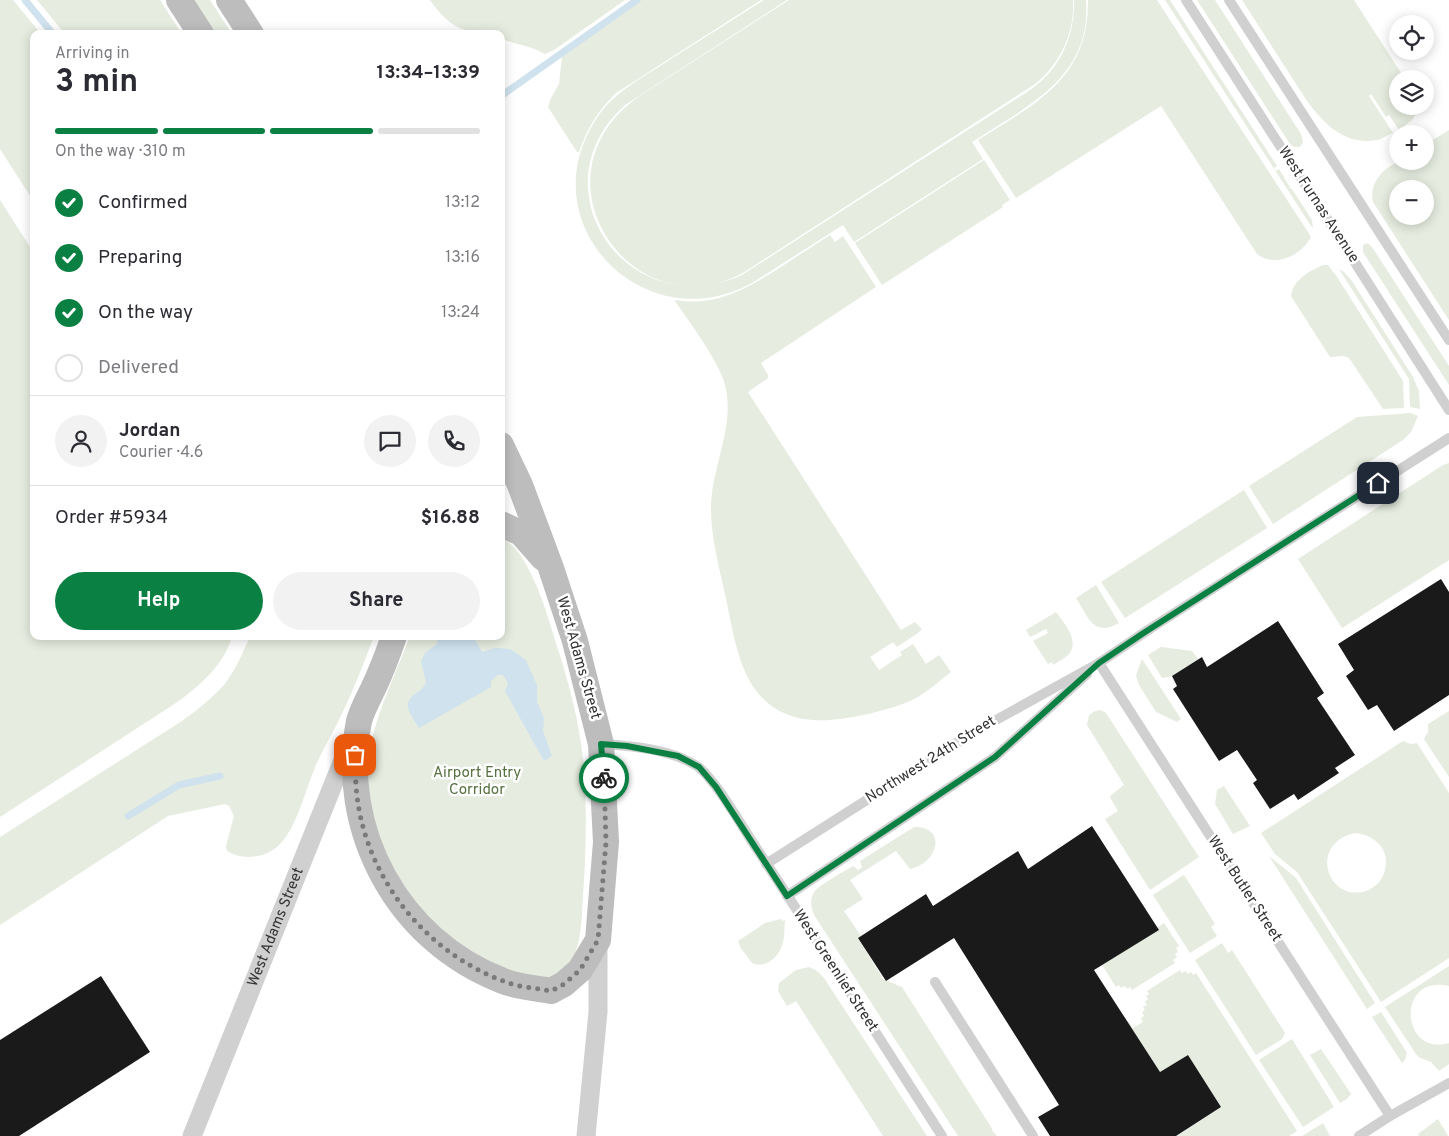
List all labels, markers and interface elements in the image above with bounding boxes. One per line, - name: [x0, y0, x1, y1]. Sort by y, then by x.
- map controls: [1389, 15, 1434, 225]
- button: locate: [1389, 15, 1434, 60]
- text: Arriving in: [55, 44, 130, 64]
- text: 13:34–13:39: [377, 61, 480, 85]
- text: 3 min: [55, 63, 138, 103]
- button: layers: [1389, 70, 1434, 115]
- button: +: [1389, 125, 1434, 170]
- text: On the way · 310 m: [55, 142, 186, 162]
- street label: West Furnas Avenue: [1273, 143, 1363, 267]
- button: −: [1389, 180, 1434, 225]
- icon: check: [55, 189, 83, 217]
- text: Confirmed: [98, 191, 188, 215]
- text: 13:12: [445, 193, 480, 213]
- icon: check: [55, 244, 83, 272]
- text: Preparing: [98, 246, 182, 270]
- text: 13:16: [445, 248, 480, 268]
- icon: check: [55, 299, 83, 327]
- text: On the way: [98, 301, 193, 325]
- text: 13:24: [441, 303, 480, 323]
- text: Delivered: [98, 356, 179, 380]
- button: person: [55, 415, 107, 467]
- button: chat: [364, 415, 416, 467]
- button: phone: [428, 415, 480, 467]
- text: Jordan: [119, 419, 181, 443]
- text: Courier · 4.6: [119, 443, 203, 463]
- pin: [1357, 462, 1399, 504]
- icon: home: [1364, 469, 1392, 497]
- text: Order #5934: [55, 506, 168, 530]
- text: $16.88: [421, 506, 480, 530]
- button: Help: [55, 572, 263, 630]
- button: Share: [273, 572, 480, 630]
- street label: West Adams Street: [551, 594, 605, 722]
- street label: Northwest 24th Street: [862, 712, 1000, 808]
- pin: [334, 734, 376, 776]
- icon: bag: [341, 741, 369, 769]
- courier: [579, 753, 629, 803]
- park label: Airport Entry Corridor: [433, 764, 521, 800]
- icon: bike: [590, 764, 618, 792]
- street label: West Butler Street: [1203, 832, 1285, 946]
- street label: West Adams Street: [243, 865, 308, 990]
- street label: West Greenlief Street: [788, 906, 882, 1036]

